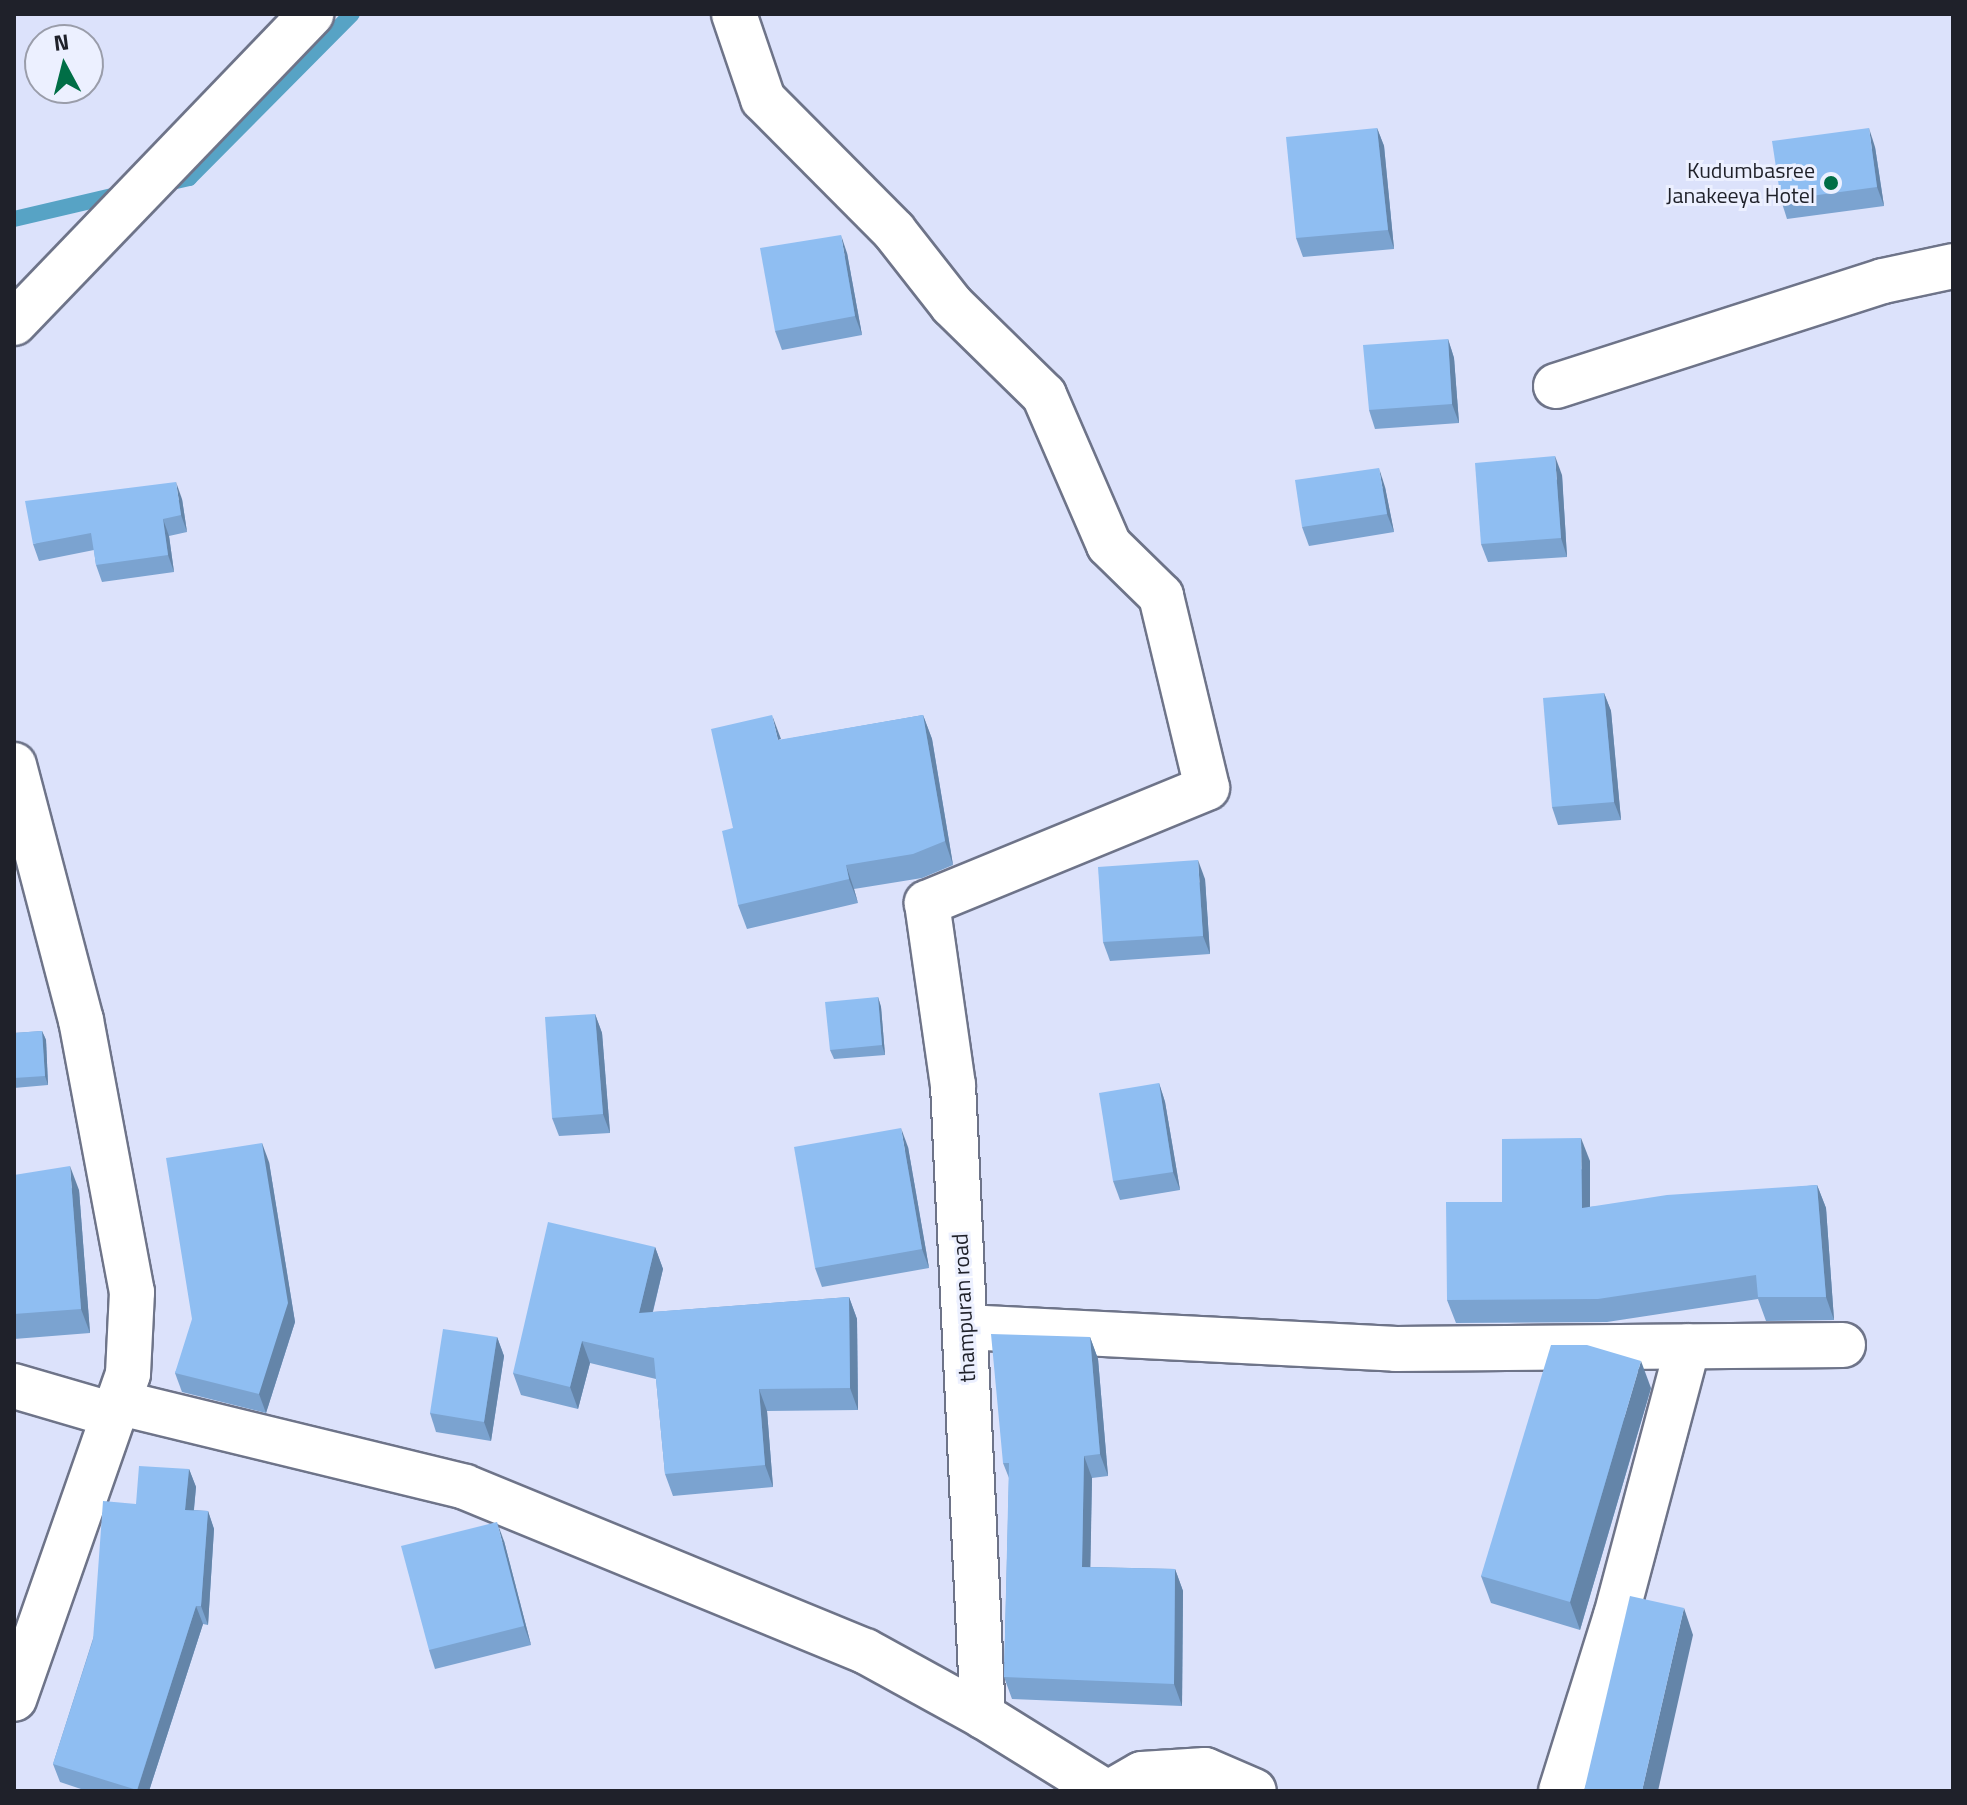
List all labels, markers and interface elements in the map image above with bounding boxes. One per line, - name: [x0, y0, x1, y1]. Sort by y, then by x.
- north arrow: [24, 24, 104, 104]
- text: N: [52, 24, 71, 60]
- place label: Kudumbasree Janakeeya Hotel: [1666, 157, 1815, 208]
- marker: Kudumbasree Janakeeya Hotel: [1822, 174, 1840, 192]
- street label: thampuran road: [947, 1233, 981, 1383]

